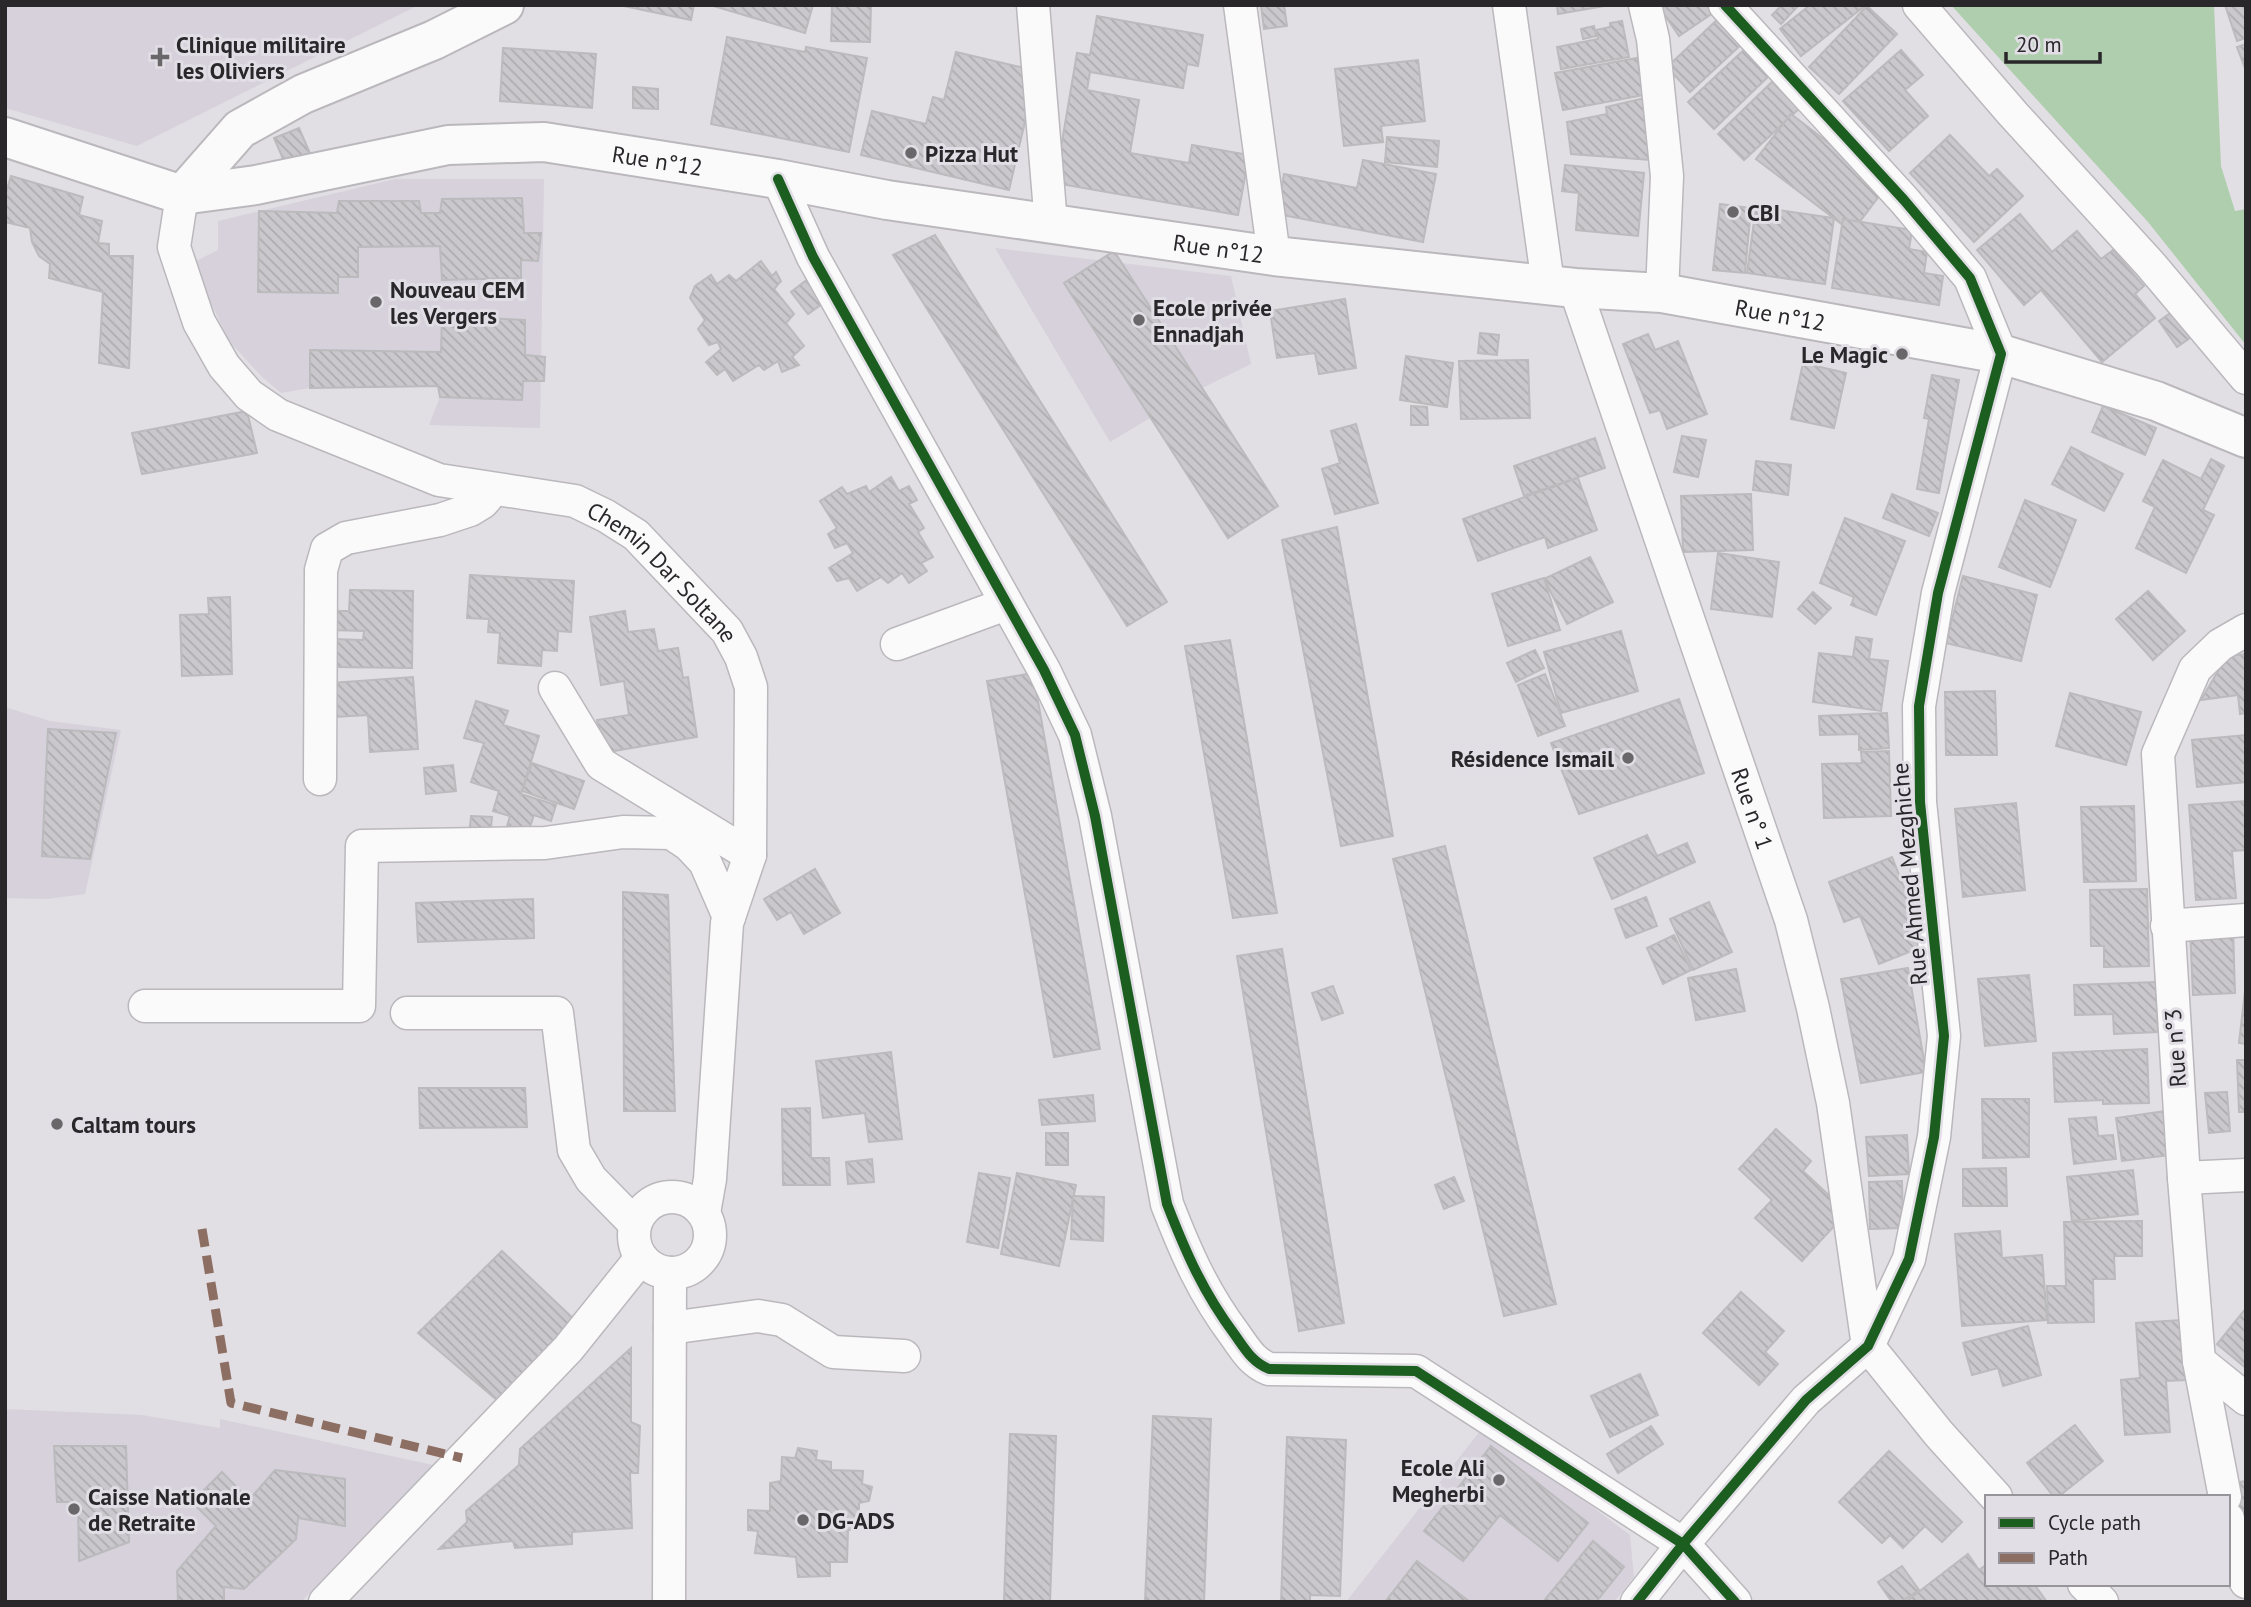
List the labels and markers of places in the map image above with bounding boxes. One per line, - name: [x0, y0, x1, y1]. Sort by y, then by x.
- place label: Clinique militaire les Oliviers: [176, 30, 346, 85]
- marker: Clinique militaire les Oliviers: [150, 47, 170, 67]
- place label: Pizza Hut: [925, 139, 1018, 168]
- marker: Pizza Hut: [903, 145, 919, 161]
- place label: CBI: [1747, 198, 1780, 227]
- marker: CBI: [1725, 204, 1741, 220]
- place label: Nouveau CEM les Vergers: [390, 275, 525, 330]
- place label: Ecole privée Ennadjah: [1153, 293, 1272, 348]
- marker: Nouveau CEM les Vergers: [368, 294, 384, 310]
- marker: Ecole privée Ennadjah: [1131, 312, 1147, 328]
- place label: Le Magic: [1801, 340, 1888, 369]
- marker: Le Magic: [1894, 346, 1910, 362]
- place label: Résidence Ismail: [1451, 744, 1614, 773]
- marker: Résidence Ismail: [1620, 750, 1636, 766]
- place label: Caltam tours: [71, 1110, 196, 1139]
- marker: Caltam tours: [49, 1116, 65, 1132]
- place label: Ecole Ali Megherbi: [1392, 1453, 1485, 1508]
- marker: Ecole Ali Megherbi: [1491, 1472, 1507, 1488]
- place label: Caisse Nationale de Retraite: [88, 1482, 251, 1537]
- marker: Caisse Nationale de Retraite: [66, 1501, 82, 1517]
- place label: DG-ADS: [817, 1506, 895, 1535]
- marker: DG-ADS: [795, 1512, 811, 1528]

